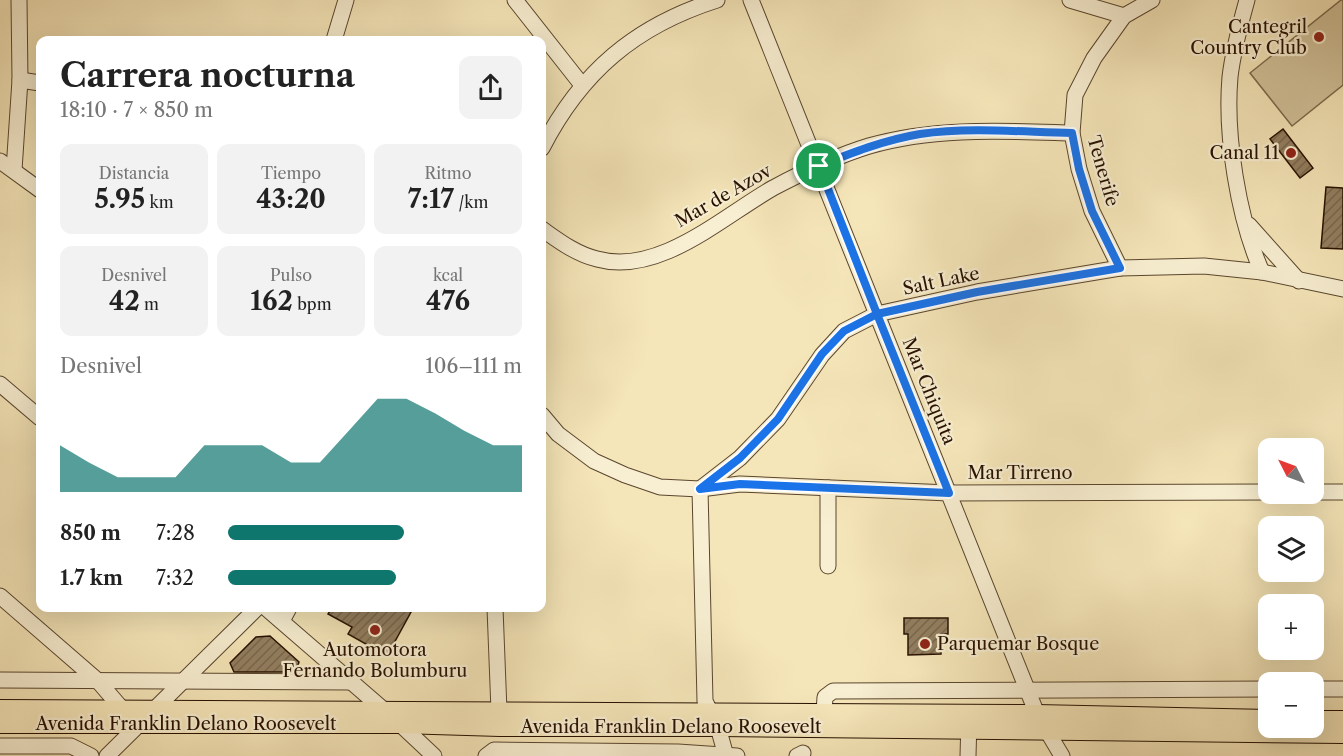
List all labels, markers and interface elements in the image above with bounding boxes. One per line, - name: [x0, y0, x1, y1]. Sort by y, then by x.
- place label: Cantegril Country Club: [1190, 16, 1307, 59]
- marker: Cantegril Country Club: [1312, 30, 1326, 44]
- text: Carrera nocturna: [60, 55, 355, 96]
- button: share: [459, 56, 522, 119]
- text: 18:10 · 7 × 850 m: [60, 98, 213, 122]
- street label: Tenerife: [1082, 133, 1124, 209]
- pin: [793, 140, 844, 191]
- place label: Canal 11: [1210, 142, 1279, 164]
- marker: Canal 11: [1284, 146, 1298, 160]
- icon: arrive: [802, 149, 835, 182]
- street label: Mar de Azov: [671, 159, 775, 232]
- text: Distancia: [99, 163, 169, 183]
- text: Tiempo: [261, 163, 321, 183]
- text: Ritmo: [425, 163, 471, 183]
- text: 5.95: [94, 183, 145, 215]
- text: 43:20: [256, 183, 326, 215]
- text: 7:17: [408, 183, 454, 215]
- text: km: [145, 192, 174, 212]
- text: /km: [454, 192, 488, 212]
- street label: Salt Lake: [901, 262, 981, 300]
- text: Desnivel: [101, 265, 167, 285]
- text: Pulso: [270, 265, 312, 285]
- text: kcal: [433, 265, 463, 285]
- text: 42: [109, 285, 140, 317]
- text: 162: [250, 285, 293, 317]
- text: 476: [426, 285, 470, 317]
- text: m: [140, 294, 159, 314]
- text: bpm: [293, 294, 332, 314]
- street label: Mar Chiquita: [898, 334, 961, 448]
- text: Desnivel: [60, 354, 142, 378]
- text: 106–111 m: [425, 354, 522, 378]
- north arrow: [1258, 438, 1324, 504]
- map controls: [1258, 438, 1324, 738]
- street label: Mar Tirreno: [967, 462, 1073, 484]
- button: layers: [1258, 516, 1324, 582]
- text: 850 m: [60, 521, 121, 545]
- text: 7:28: [156, 521, 195, 545]
- text: 1.7 km: [60, 566, 123, 590]
- text: 7:32: [156, 566, 194, 590]
- button: +: [1258, 594, 1324, 660]
- marker: Automotora Fernando Bolumburu: [368, 623, 382, 637]
- place label: Parquemar Bosque: [937, 633, 1099, 655]
- marker: Parquemar Bosque: [918, 637, 932, 651]
- place label: Automotora Fernando Bolumburu: [283, 639, 467, 682]
- button: −: [1258, 672, 1324, 738]
- street label: Avenida Franklin Delano Roosevelt: [35, 713, 337, 735]
- street label: Avenida Franklin Delano Roosevelt: [520, 716, 822, 738]

